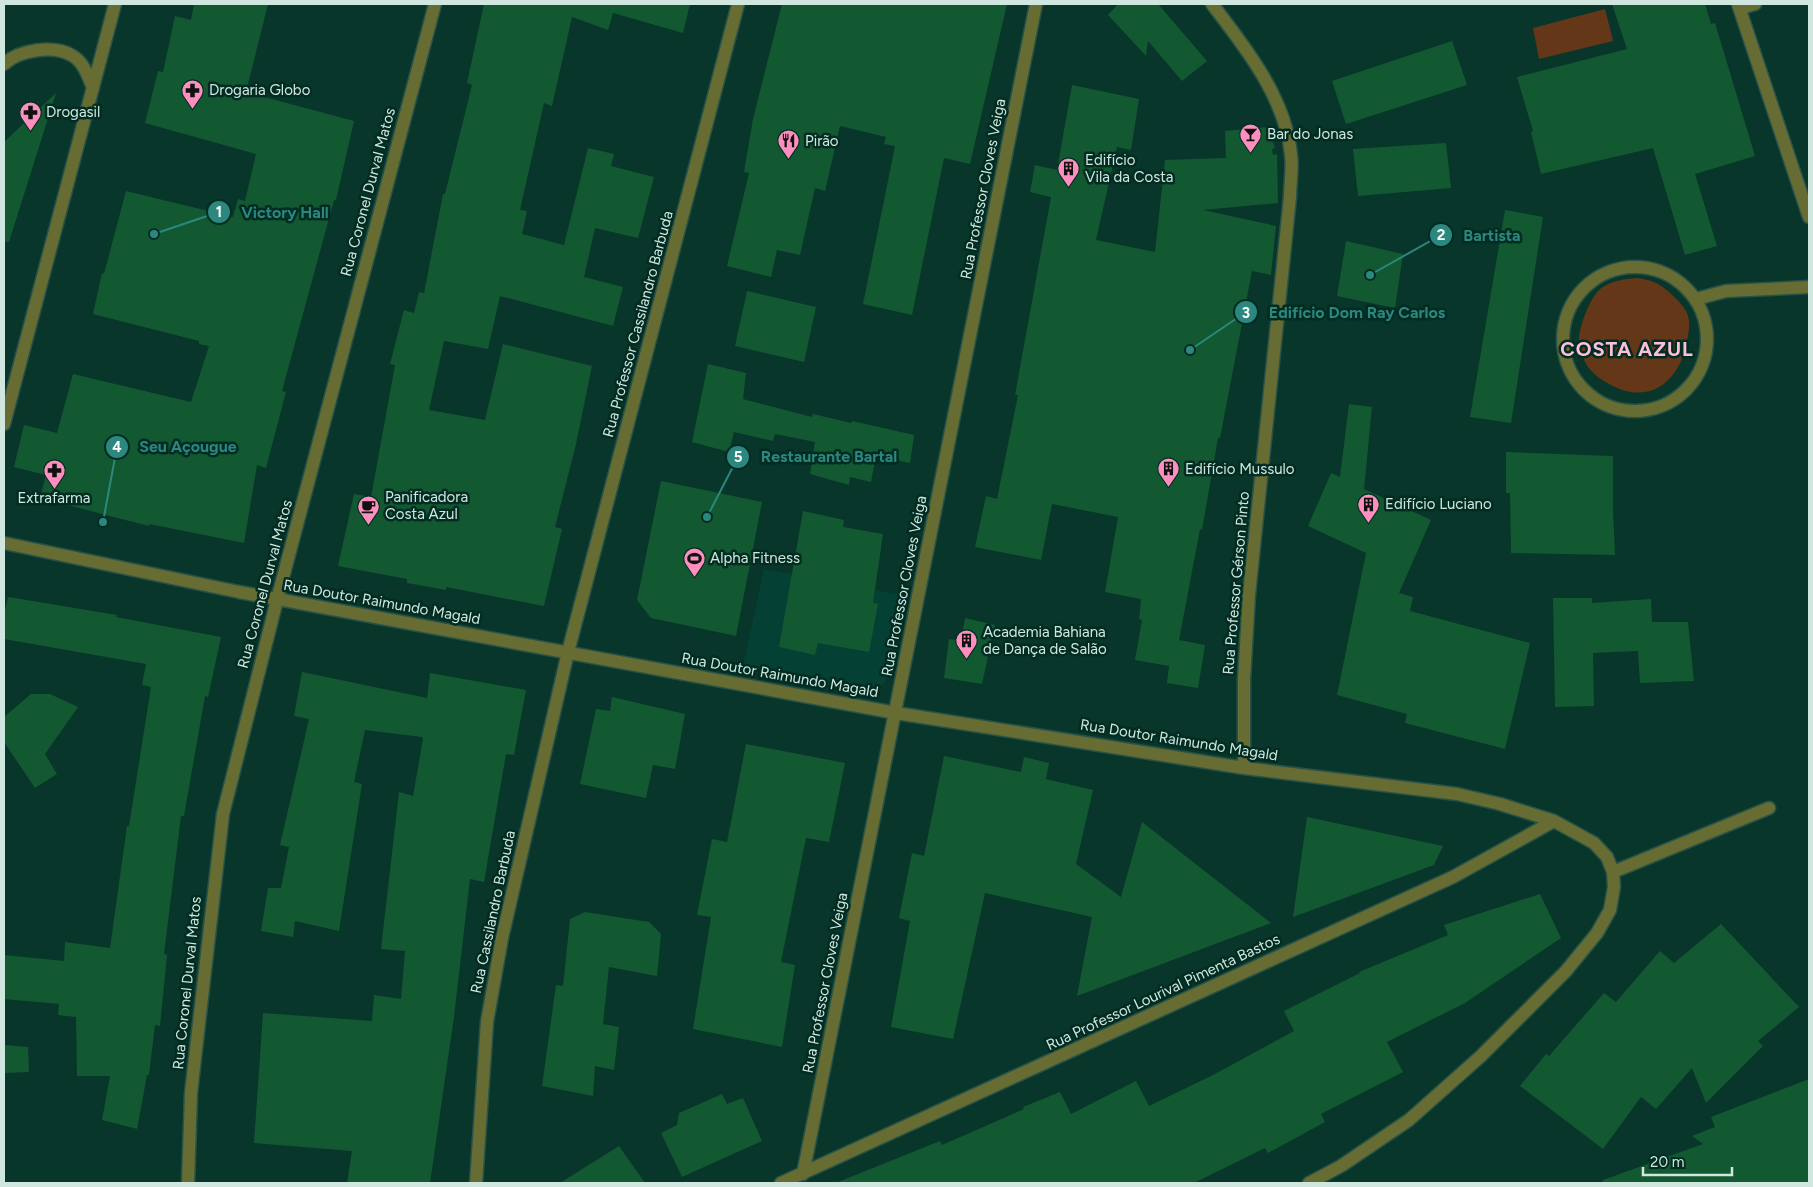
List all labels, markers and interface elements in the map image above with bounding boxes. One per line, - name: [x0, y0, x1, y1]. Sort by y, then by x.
- pharmacy icon: Drogaria Globo: [181, 78, 205, 109]
- place label: Drogaria Globo: [209, 81, 311, 99]
- street label: Rua Professor Cloves Veiga: [957, 97, 1009, 281]
- pharmacy icon: Drogasil: [18, 100, 42, 131]
- place label: Drogasil: [46, 103, 100, 121]
- street label: Rua Coronel Durval Matos: [337, 106, 399, 278]
- bar icon: Bar do Jonas: [1239, 122, 1263, 153]
- place label: Bar do Jonas: [1267, 125, 1353, 143]
- restaurant icon: Pirão: [777, 129, 801, 160]
- place label: Pirão: [805, 132, 839, 150]
- place label: Edifício Vila da Costa: [1085, 151, 1173, 186]
- building icon: Edifício Vila da Costa: [1057, 157, 1081, 188]
- callout: Victory Hall: [206, 197, 339, 228]
- text: 1: [216, 203, 222, 221]
- text: Victory Hall: [241, 203, 329, 222]
- street label: Rua Professor Cassilandro Barbuda: [599, 209, 677, 439]
- callout: Bartista: [1428, 220, 1530, 251]
- text: 2: [1437, 226, 1446, 244]
- text: Bartista: [1463, 226, 1521, 245]
- callout: Edifício Dom Ray Carlos: [1234, 297, 1455, 328]
- text: Edifício Dom Ray Carlos: [1269, 303, 1446, 322]
- text: 3: [1242, 304, 1250, 322]
- district label: COSTA AZUL: [1560, 337, 1694, 361]
- callout: Seu Açougue: [104, 431, 247, 462]
- text: Seu Açougue: [139, 437, 237, 456]
- text: 4: [112, 438, 122, 456]
- callout: Restaurante Bartal: [725, 441, 907, 472]
- text: Restaurante Bartal: [761, 447, 897, 466]
- text: 5: [734, 448, 743, 466]
- building icon: Edifício Mussulo: [1157, 457, 1181, 488]
- pharmacy icon: Extrafarma: [42, 458, 66, 489]
- place label: Edifício Mussulo: [1185, 460, 1295, 478]
- place label: Panificadora Costa Azul: [385, 488, 468, 523]
- place label: Extrafarma: [17, 489, 91, 507]
- street label: Rua Professor Gérson Pinto: [1219, 490, 1253, 675]
- building icon: Edifício Luciano: [1357, 492, 1381, 523]
- cafe icon: Panificadora Costa Azul: [357, 494, 381, 525]
- street label: Rua Professor Cloves Veiga: [878, 494, 930, 678]
- place label: Edifício Luciano: [1385, 495, 1492, 513]
- street label: Rua Coronel Durval Matos: [234, 498, 296, 670]
- sports icon: Alpha Fitness: [682, 546, 706, 577]
- place label: Alpha Fitness: [710, 549, 800, 567]
- street label: Rua Doutor Raimundo Magald: [282, 576, 482, 628]
- place label: Academia Bahiana de Dança de Salão: [983, 623, 1107, 658]
- building icon: Academia Bahiana de Dança de Salão: [955, 629, 979, 660]
- street label: Rua Doutor Raimundo Magald: [680, 649, 880, 701]
- street label: Rua Doutor Raimundo Magald: [1079, 715, 1279, 765]
- street label: Rua Cassilandro Barbuda: [467, 829, 519, 995]
- street label: Rua Professor Cloves Veiga: [799, 891, 851, 1075]
- street label: Rua Coronel Durval Matos: [169, 896, 205, 1070]
- street label: Rua Professor Lourival Pimenta Bastos: [1043, 930, 1283, 1054]
- scale bar: [1643, 1144, 1732, 1176]
- text: 20 m: [1650, 1153, 1684, 1171]

